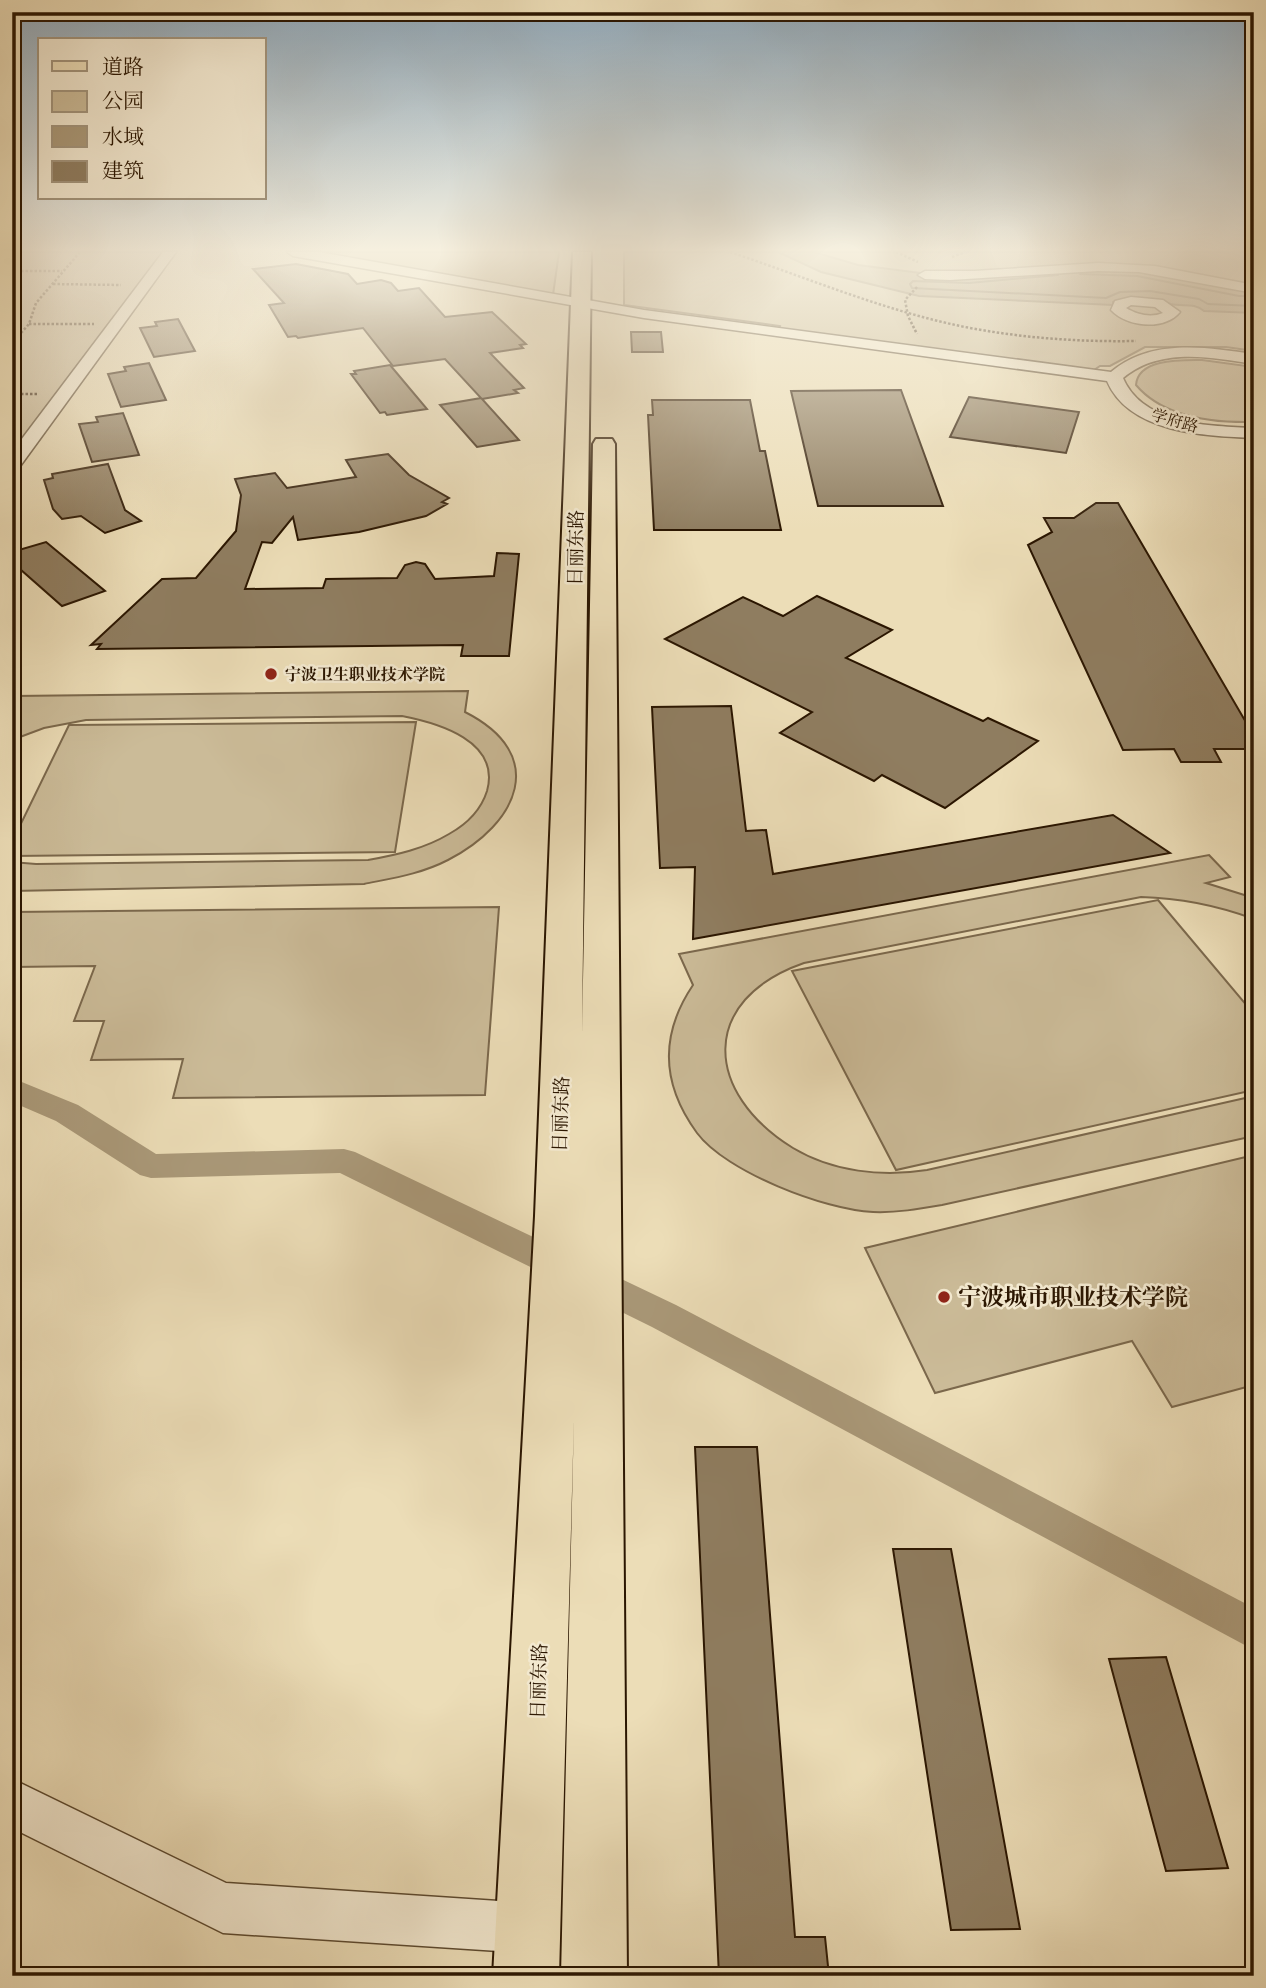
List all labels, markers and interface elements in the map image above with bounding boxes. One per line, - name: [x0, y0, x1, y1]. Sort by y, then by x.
- legend: [38, 38, 266, 200]
- text: 道路: [102, 53, 144, 81]
- text: 公园: [102, 87, 144, 115]
- text: 水域: [102, 123, 144, 151]
- text: 建筑: [102, 157, 144, 185]
- street label: 学府路: [1149, 404, 1201, 438]
- street label: 日丽东路: [562, 510, 590, 586]
- place label: 宁波卫生职业技术学院: [285, 664, 445, 686]
- marker: 宁波卫生职业技术学院: [263, 666, 279, 682]
- street label: 日丽东路: [547, 1076, 575, 1152]
- place label: 宁波城市职业技术学院: [958, 1282, 1188, 1313]
- marker: 宁波城市职业技术学院: [936, 1289, 952, 1305]
- street label: 日丽东路: [525, 1643, 553, 1719]

